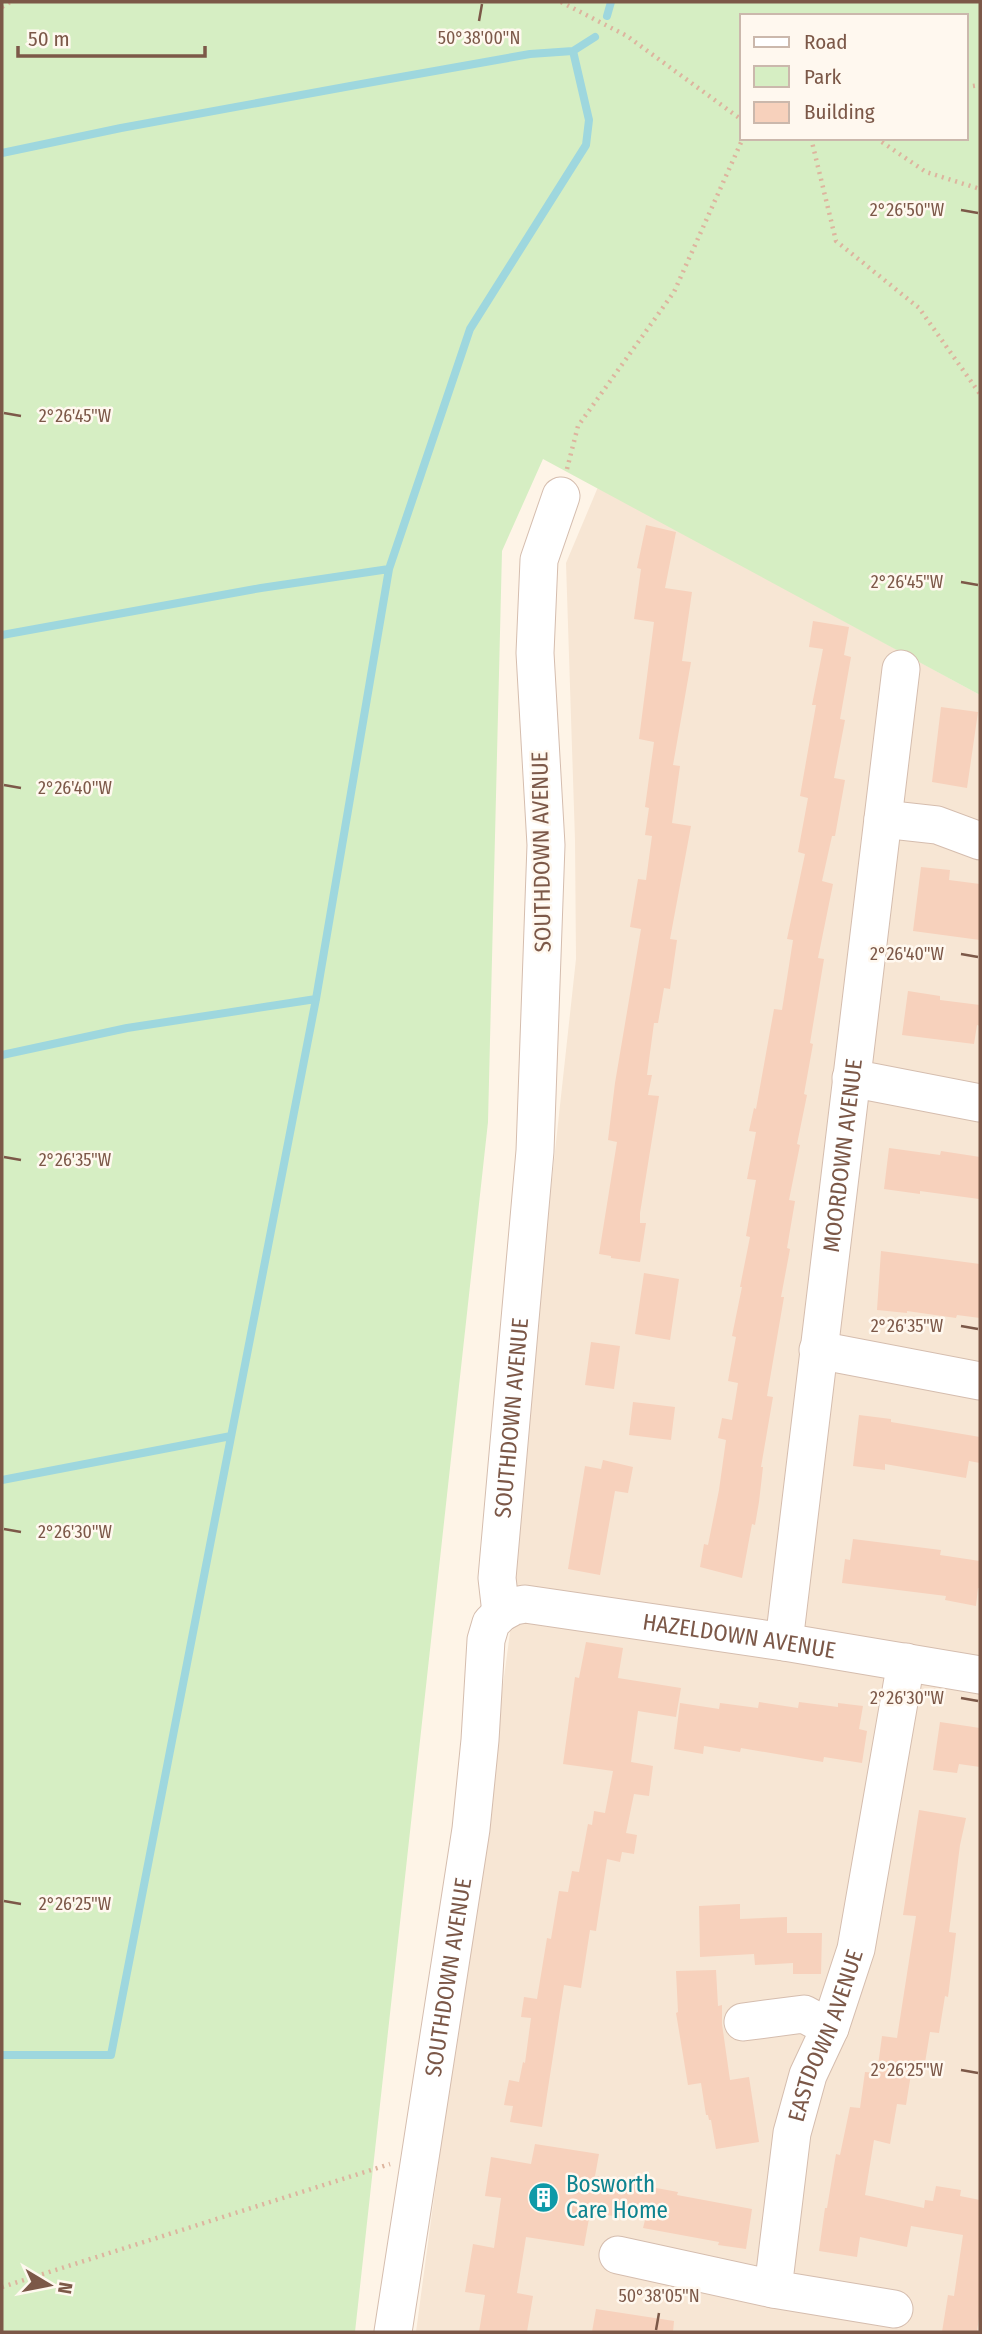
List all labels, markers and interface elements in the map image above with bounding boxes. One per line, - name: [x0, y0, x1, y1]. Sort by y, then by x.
- scale bar: [18, 14, 205, 58]
- legend: [740, 14, 968, 140]
- text: 50 m: [28, 26, 70, 52]
- text: 50°38'00"N: [438, 27, 520, 49]
- text: Road: [804, 29, 848, 55]
- text: Park: [804, 64, 842, 90]
- text: Building: [804, 99, 875, 125]
- text: 2°26'50"W: [870, 199, 945, 221]
- text: 2°26'45"W: [39, 405, 112, 427]
- text: 2°26'45"W: [871, 571, 944, 593]
- street label: SOUTHDOWN AVENUE: [525, 751, 557, 953]
- text: 2°26'40"W: [38, 777, 113, 799]
- text: 2°26'40"W: [870, 943, 945, 965]
- street label: MOORDOWN AVENUE: [817, 1057, 868, 1254]
- text: 2°26'35"W: [39, 1149, 112, 1171]
- text: 2°26'35"W: [871, 1315, 944, 1337]
- street label: SOUTHDOWN AVENUE: [488, 1316, 534, 1519]
- text: 2°26'30"W: [38, 1521, 113, 1543]
- street label: HAZELDOWN AVENUE: [641, 1607, 838, 1664]
- text: 2°26'30"W: [870, 1687, 945, 1709]
- street label: SOUTHDOWN AVENUE: [419, 1876, 477, 2079]
- text: 2°26'25"W: [39, 1893, 112, 1915]
- street label: EASTDOWN AVENUE: [782, 1946, 869, 2125]
- text: 2°26'25"W: [871, 2059, 944, 2081]
- place label: Bosworth Care Home: [566, 2170, 668, 2224]
- building icon: Bosworth Care Home: [526, 2180, 560, 2214]
- north arrow: [14, 2250, 84, 2320]
- text: N: [53, 2280, 78, 2295]
- text: 50°38'05"N: [618, 2285, 700, 2307]

